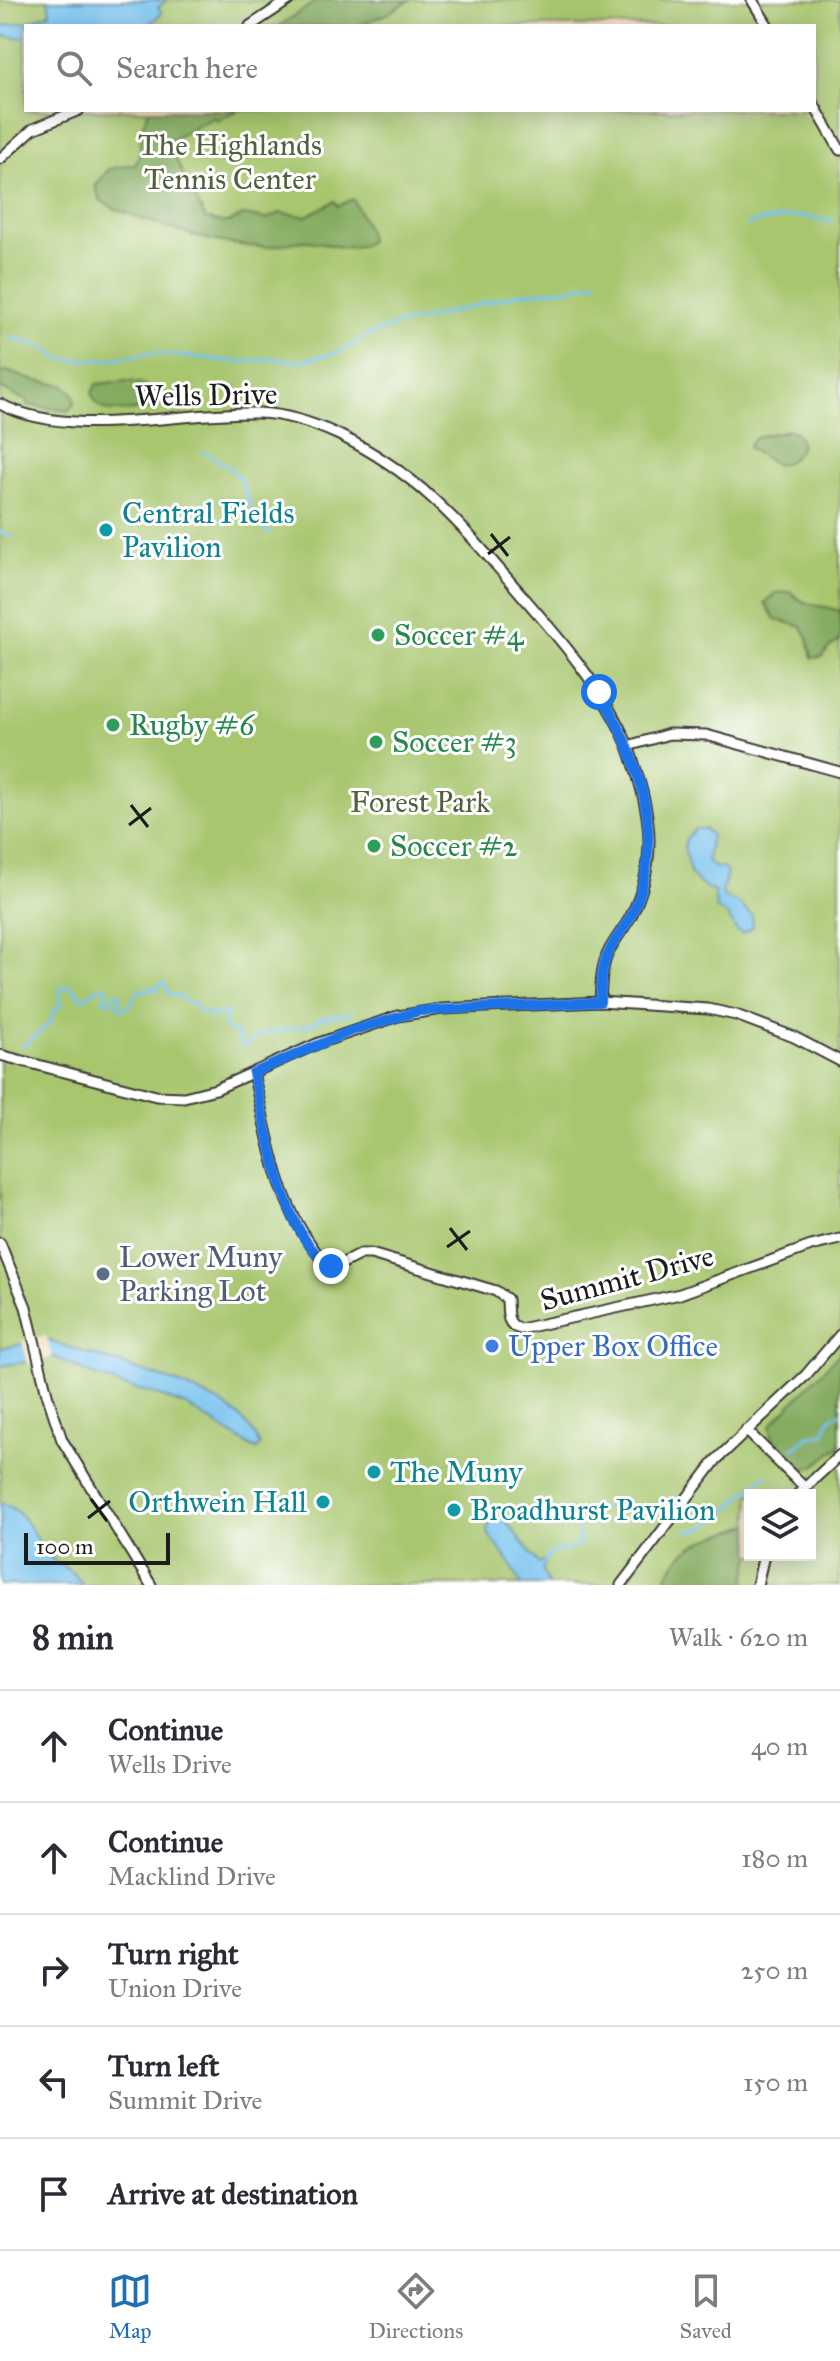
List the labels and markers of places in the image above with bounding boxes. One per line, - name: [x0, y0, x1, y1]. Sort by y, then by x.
- place label: Central Fields Pavilion: [122, 495, 294, 565]
- marker: Central Fields Pavilion: [97, 521, 115, 539]
- place label: Soccer #4: [394, 617, 525, 653]
- marker: Soccer #4: [369, 626, 387, 644]
- place label: Rugby #6: [129, 707, 256, 743]
- marker: Rugby #6: [104, 716, 122, 734]
- place label: Soccer #3: [392, 724, 517, 760]
- marker: Soccer #3: [367, 733, 385, 751]
- place label: Soccer #2: [390, 828, 518, 864]
- marker: Soccer #2: [365, 837, 383, 855]
- place label: Lower Muny Parking Lot: [119, 1239, 283, 1309]
- marker: Lower Muny Parking Lot: [94, 1265, 112, 1283]
- place label: Upper Box Office: [508, 1328, 718, 1364]
- marker: Upper Box Office: [483, 1337, 501, 1355]
- place label: The Muny: [390, 1454, 523, 1490]
- marker: The Muny: [365, 1463, 383, 1481]
- place label: Orthwein Hall: [128, 1484, 308, 1520]
- place label: Broadhurst Pavilion: [470, 1492, 715, 1528]
- marker: Orthwein Hall: [314, 1493, 332, 1511]
- marker: Broadhurst Pavilion: [445, 1501, 463, 1519]

